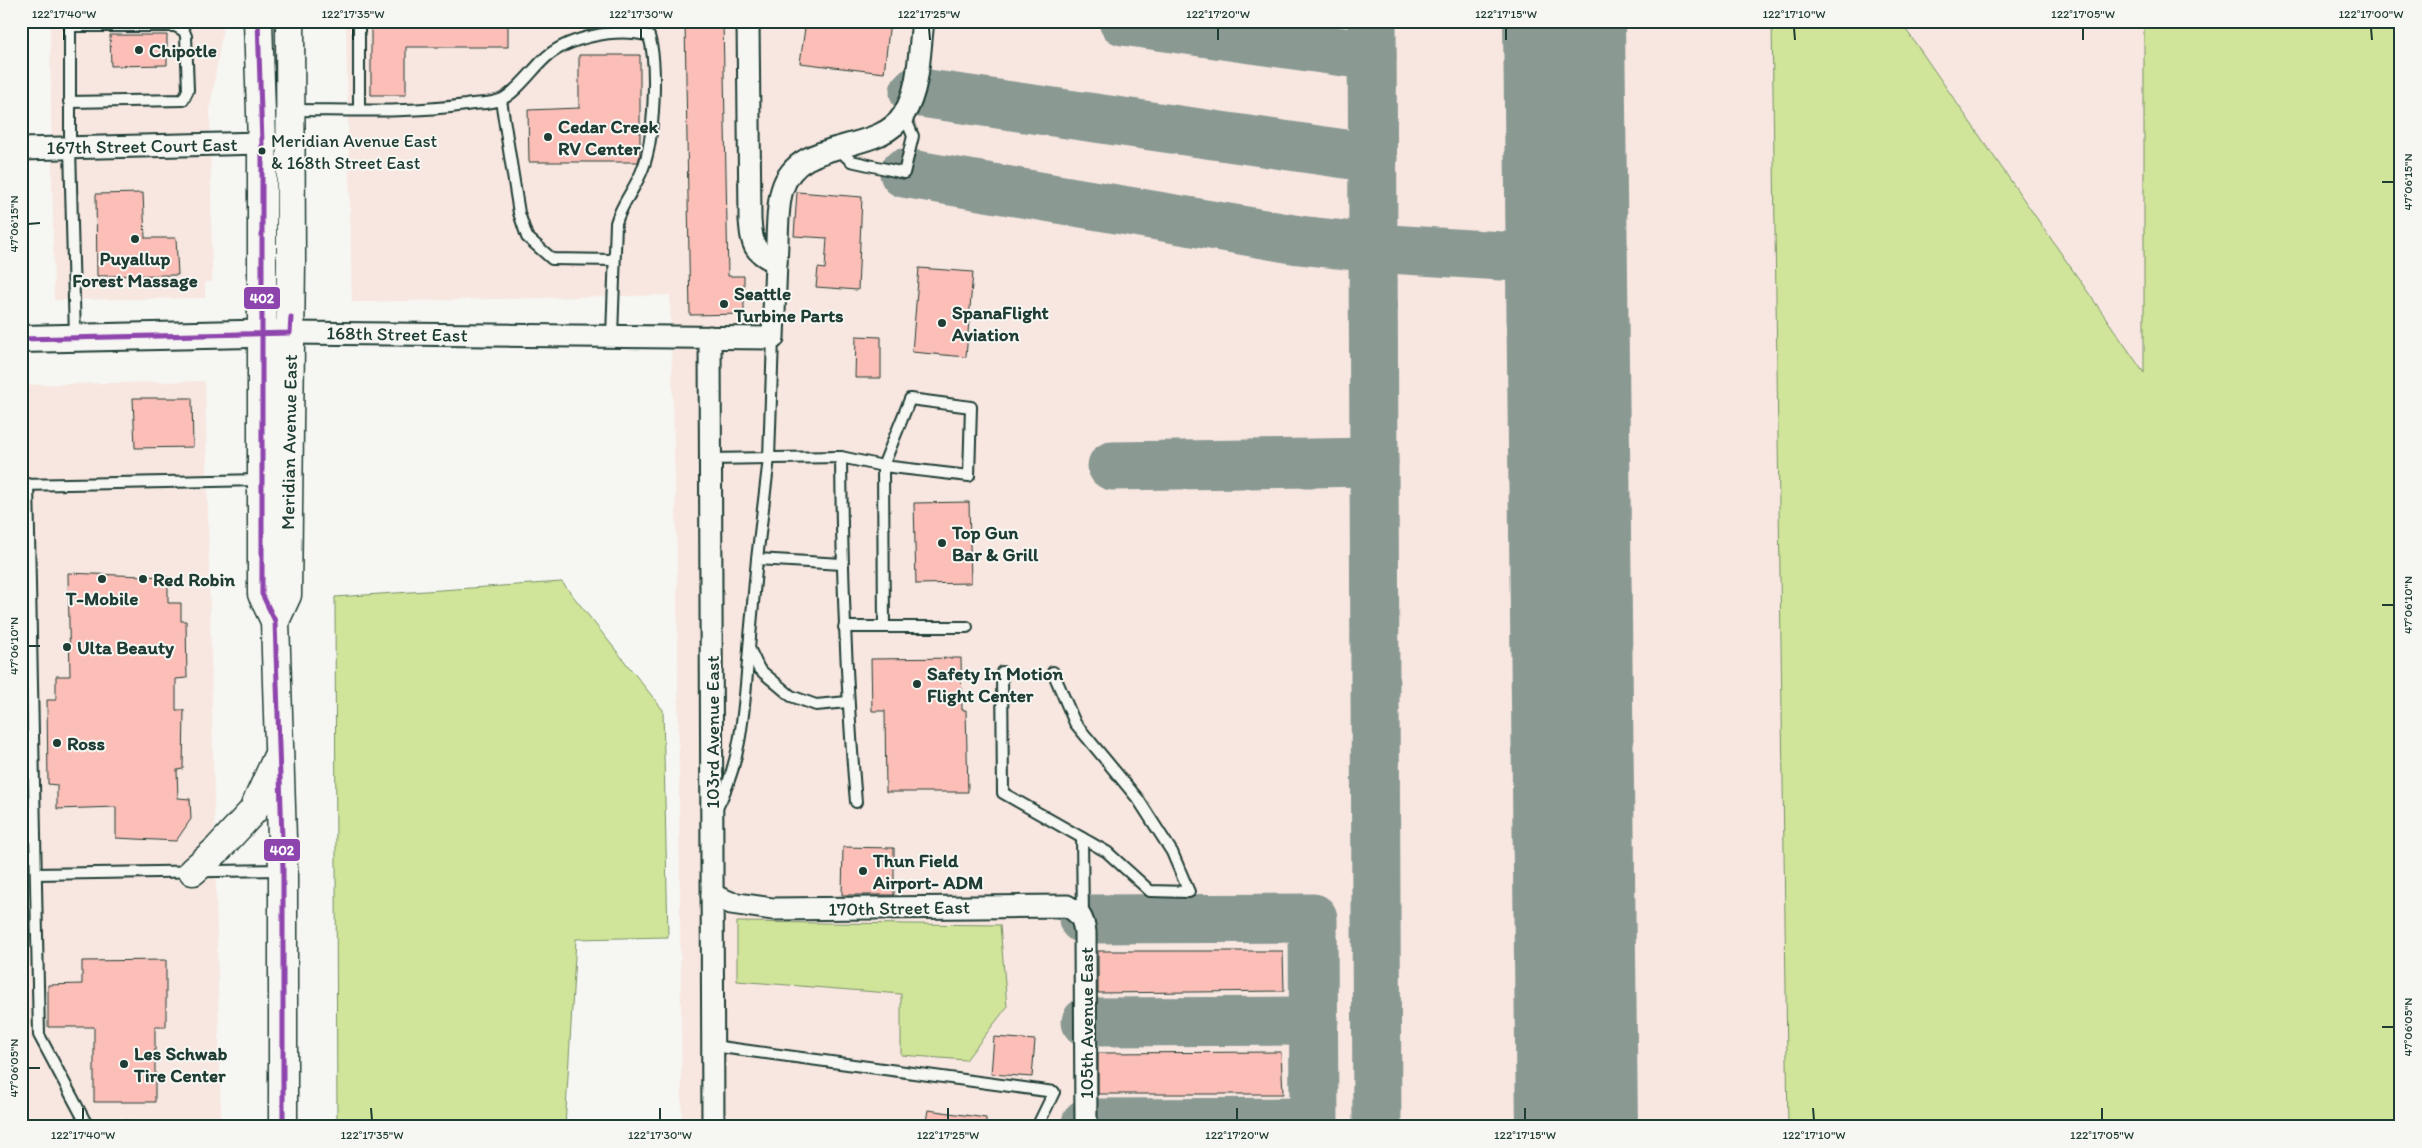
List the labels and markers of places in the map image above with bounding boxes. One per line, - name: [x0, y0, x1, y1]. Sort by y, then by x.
- place label: Chipotle: [149, 39, 217, 62]
- marker: Chipotle: [133, 44, 145, 56]
- place label: Cedar Creek RV Center: [558, 115, 659, 160]
- place label: Meridian Avenue East & 168th Street East: [271, 130, 438, 174]
- marker: Cedar Creek RV Center: [542, 131, 554, 143]
- marker: Meridian Avenue East & 168th Street East: [257, 146, 267, 156]
- marker: Puyallup Forest Massage: [129, 233, 141, 245]
- place label: Puyallup Forest Massage: [72, 247, 198, 292]
- place label: Seattle Turbine Parts: [733, 282, 844, 327]
- marker: Seattle Turbine Parts: [718, 298, 730, 310]
- place label: SpanaFlight Aviation: [951, 301, 1049, 346]
- marker: SpanaFlight Aviation: [936, 317, 948, 329]
- place label: Top Gun Bar & Grill: [951, 521, 1039, 566]
- marker: Top Gun Bar & Grill: [936, 537, 948, 549]
- place label: Red Robin: [153, 568, 235, 591]
- marker: T-Mobile: [96, 573, 108, 585]
- marker: Red Robin: [137, 573, 149, 585]
- place label: T-Mobile: [65, 587, 138, 610]
- place label: Ulta Beauty: [77, 636, 174, 659]
- marker: Ulta Beauty: [61, 641, 73, 653]
- place label: Safety In Motion Flight Center: [927, 662, 1063, 707]
- marker: Safety In Motion Flight Center: [911, 678, 923, 690]
- place label: Ross: [67, 732, 106, 755]
- marker: Ross: [51, 737, 63, 749]
- place label: Thun Field Airport- ADM: [872, 849, 983, 894]
- marker: Thun Field Airport- ADM: [857, 865, 869, 877]
- place label: Les Schwab Tire Center: [133, 1042, 228, 1087]
- marker: Les Schwab Tire Center: [118, 1058, 130, 1070]

